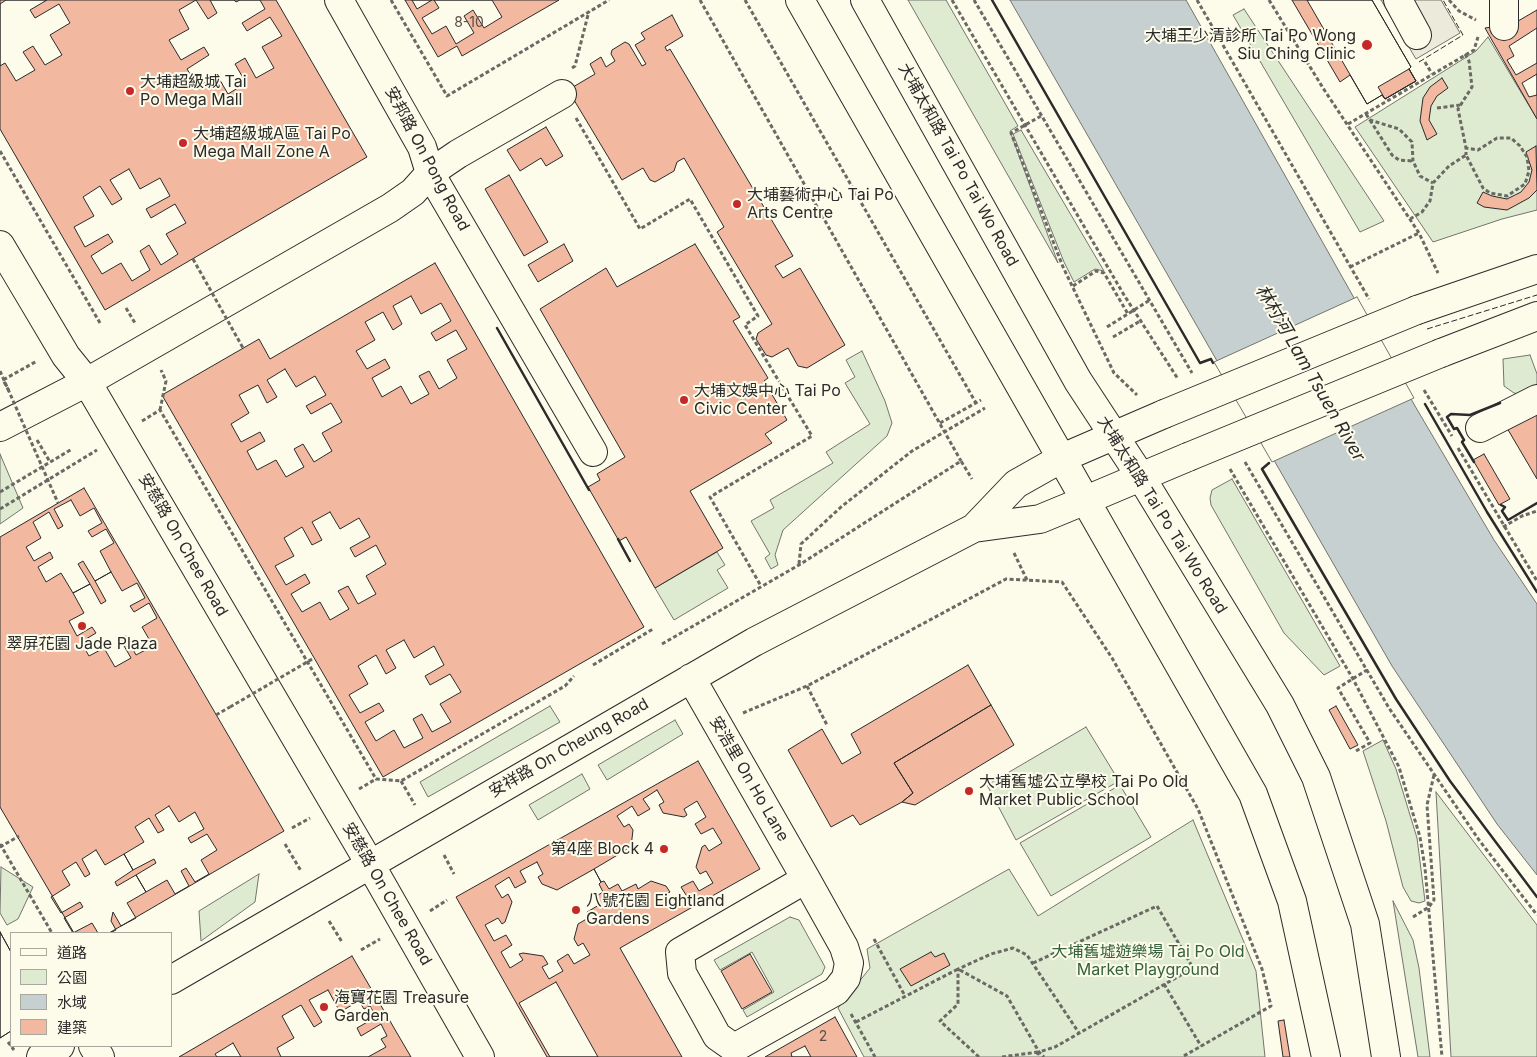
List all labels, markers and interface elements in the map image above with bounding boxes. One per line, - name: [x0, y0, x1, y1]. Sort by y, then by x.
- house number: 8-10: [454, 15, 484, 31]
- place label: 大埔王少清診所 Tai Po Wong Siu Ching Clinic: [1145, 26, 1356, 64]
- marker: 大埔王少清診所 Tai Po Wong Siu Ching Clinic: [1360, 38, 1374, 52]
- street label: 大埔太和路 Tai Po Tai Wo Road: [894, 60, 1022, 270]
- place label: 大埔超級城 Tai Po Mega Mall: [140, 72, 247, 110]
- street label: 安邦路 On Pong Road: [381, 84, 473, 234]
- marker: 大埔超級城 Tai Po Mega Mall: [124, 85, 136, 97]
- place label: 大埔超級城A區 Tai Po Mega Mall Zone A: [193, 124, 351, 162]
- marker: 大埔超級城A區 Tai Po Mega Mall Zone A: [177, 137, 189, 149]
- place label: 大埔藝術中心 Tai Po Arts Centre: [747, 185, 894, 223]
- marker: 大埔藝術中心 Tai Po Arts Centre: [731, 198, 743, 210]
- water label: 林村河 Lam Tsuen River: [1251, 281, 1369, 465]
- place label: 大埔文娛中心 Tai Po Civic Center: [694, 381, 841, 419]
- marker: 大埔文娛中心 Tai Po Civic Center: [678, 394, 690, 406]
- street label: 大埔太和路 Tai Po Tai Wo Road: [1093, 413, 1231, 617]
- street label: 安慈路 On Chee Road: [134, 470, 232, 620]
- marker: 翠屏花園 Jade Plaza: [76, 620, 88, 632]
- place label: 翠屏花園 Jade Plaza: [6, 634, 158, 654]
- street label: 安祥路 On Cheung Road: [486, 694, 652, 802]
- street label: 安浩里 On Ho Lane: [705, 713, 793, 845]
- place label: 大埔舊墟公立學校 Tai Po Old Market Public School: [979, 772, 1188, 810]
- marker: 大埔舊墟公立學校 Tai Po Old Market Public School: [963, 785, 975, 797]
- street label: 安慈路 On Chee Road: [338, 819, 436, 969]
- place label: 第4座 Block 4: [550, 839, 654, 859]
- marker: 第4座 Block 4: [658, 843, 670, 855]
- place label: 八號花園 Eightland Gardens: [586, 891, 725, 929]
- marker: 八號花園 Eightland Gardens: [570, 904, 582, 916]
- legend: [10, 932, 172, 1047]
- park label: 大埔舊墟遊樂場 Tai Po Old Market Playground: [1051, 942, 1245, 980]
- text: 道路: [57, 943, 87, 962]
- text: 公園: [57, 968, 87, 987]
- place label: 海寶花園 Treasure Garden: [334, 988, 469, 1026]
- text: 水域: [57, 993, 87, 1012]
- marker: 海寶花園 Treasure Garden: [318, 1001, 330, 1013]
- text: 建築: [57, 1018, 87, 1037]
- house number: 2: [819, 1029, 827, 1045]

